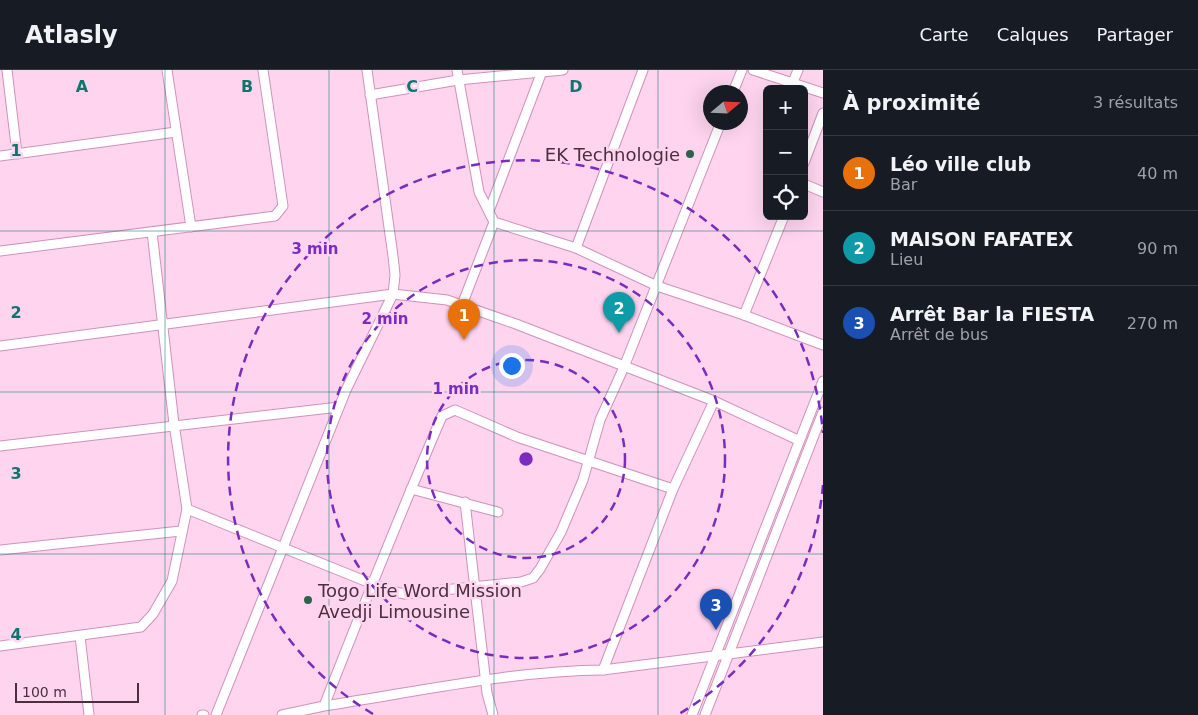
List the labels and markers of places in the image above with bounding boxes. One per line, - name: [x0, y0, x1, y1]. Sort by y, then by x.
- place label: EK Technologie: [545, 144, 680, 165]
- marker: EK Technologie: [684, 148, 696, 160]
- pin: 2: [603, 292, 635, 333]
- pin: 1: [448, 299, 480, 340]
- centre of rings: [517, 450, 535, 468]
- place label: Togo Life Word Mission Avedji Limousine: [317, 580, 522, 622]
- pin: 3: [700, 589, 732, 630]
- marker: Togo Life Word Mission Avedji Limousine: [302, 594, 314, 606]

